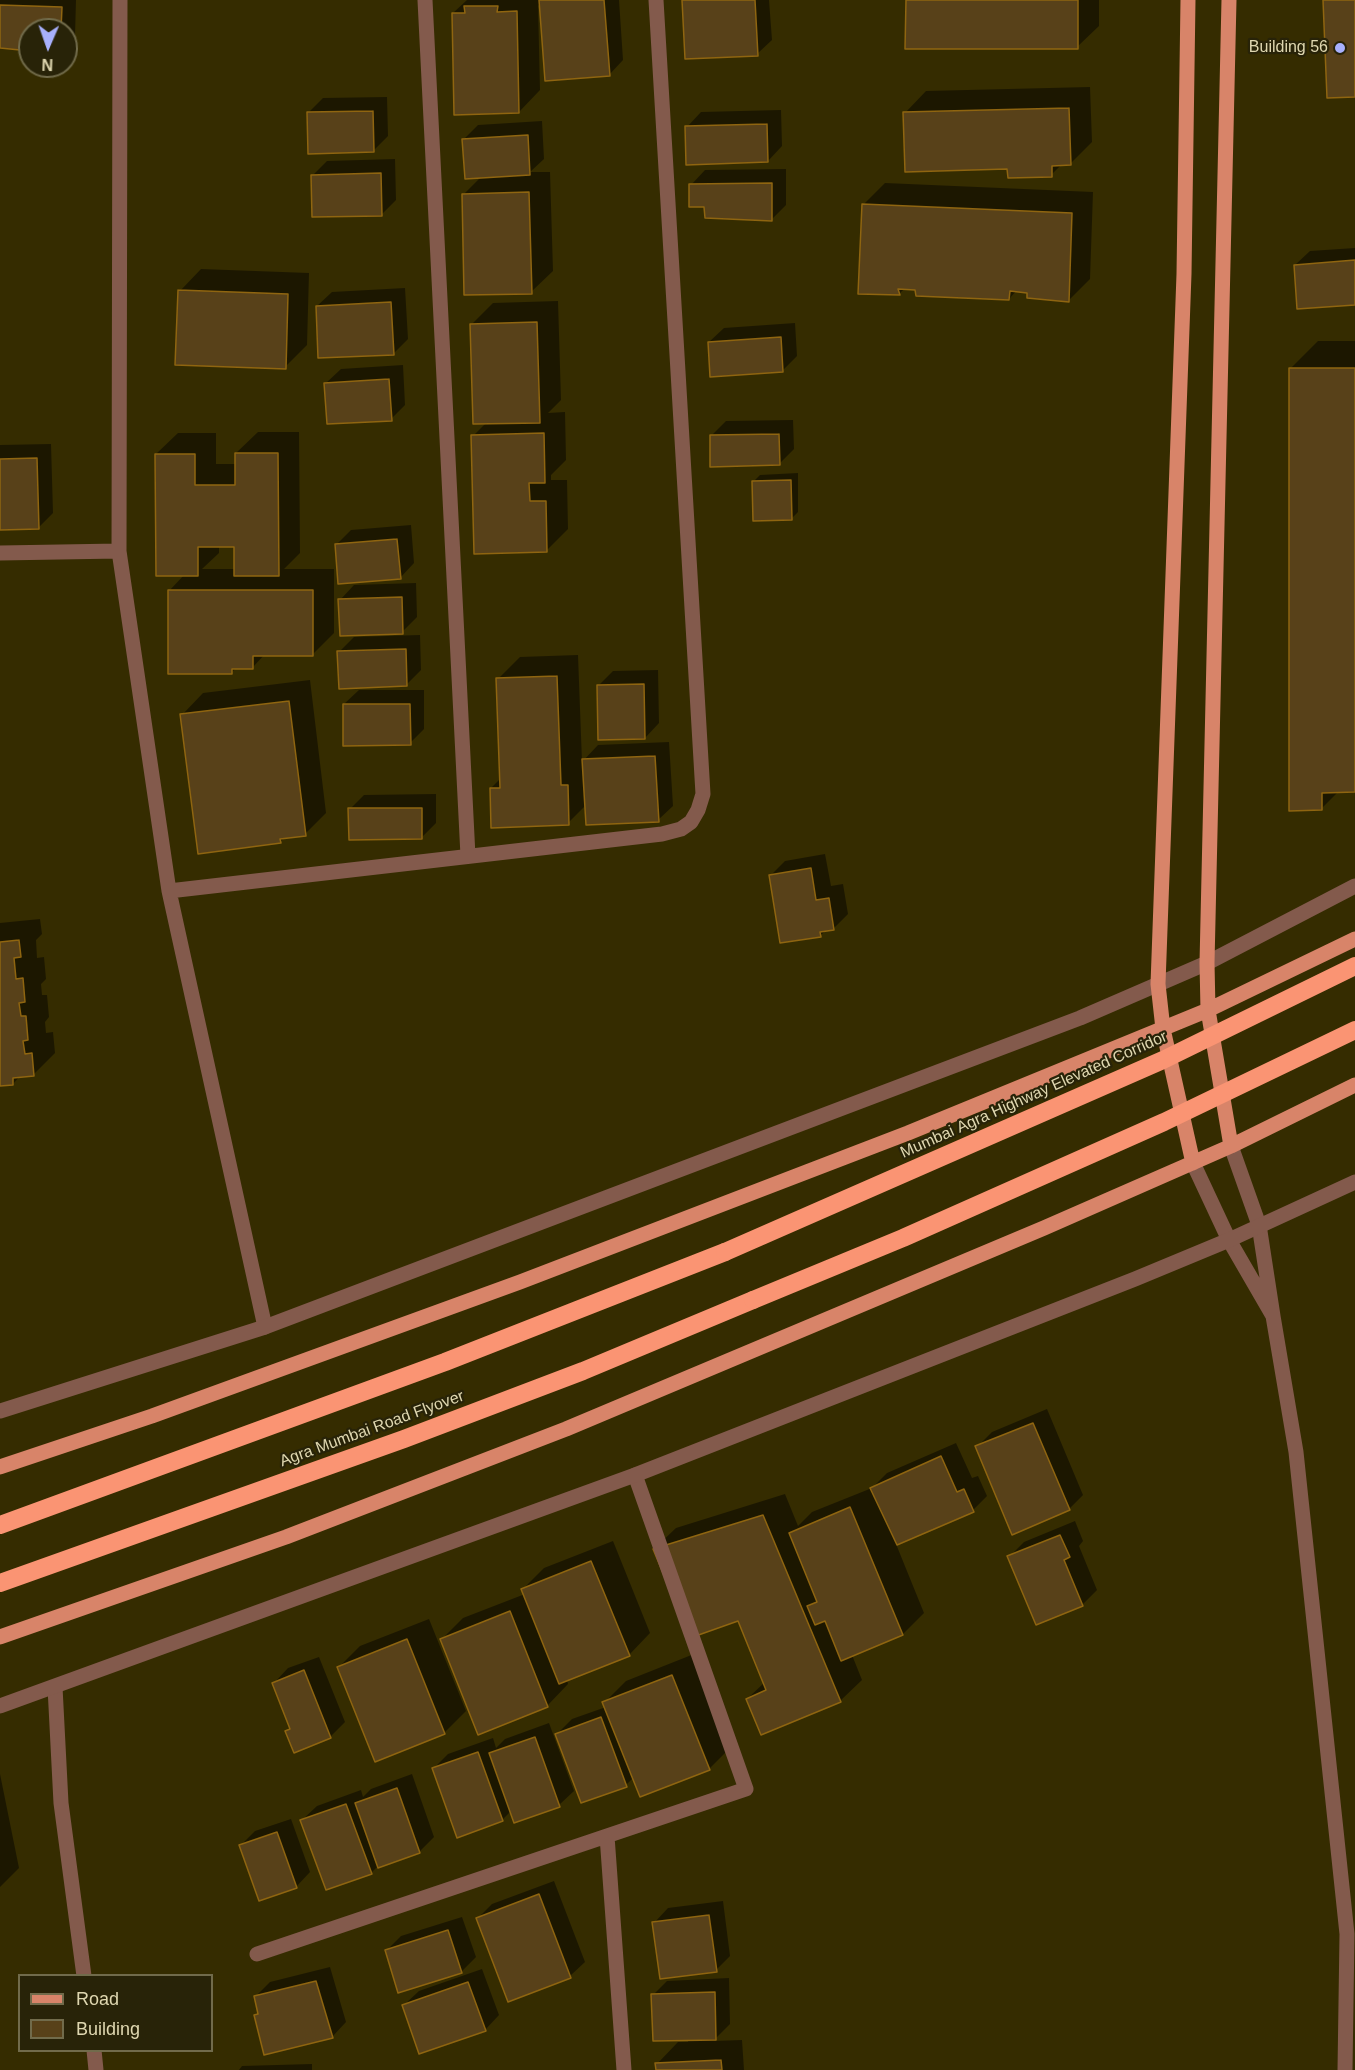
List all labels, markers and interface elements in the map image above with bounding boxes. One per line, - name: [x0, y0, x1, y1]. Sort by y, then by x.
- north arrow: [18, 18, 78, 78]
- place label: Building 56: [1249, 38, 1328, 58]
- marker: Building 56: [1333, 41, 1347, 55]
- text: N: [41, 56, 53, 73]
- street label: Mumbai Agra Highway Elevated Corridor: [898, 1027, 1170, 1163]
- street label: Agra Mumbai Road Flyover: [277, 1387, 467, 1471]
- legend: [18, 1974, 213, 2052]
- text: Road: [76, 1989, 119, 2009]
- text: Building: [76, 2019, 140, 2039]

